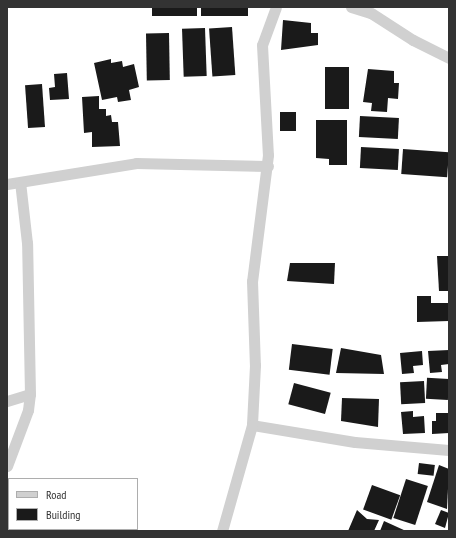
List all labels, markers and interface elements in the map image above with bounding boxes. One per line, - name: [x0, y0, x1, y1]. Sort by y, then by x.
- legend: [8, 478, 138, 530]
- text: Road: [46, 487, 66, 502]
- text: Building: [46, 507, 81, 522]

